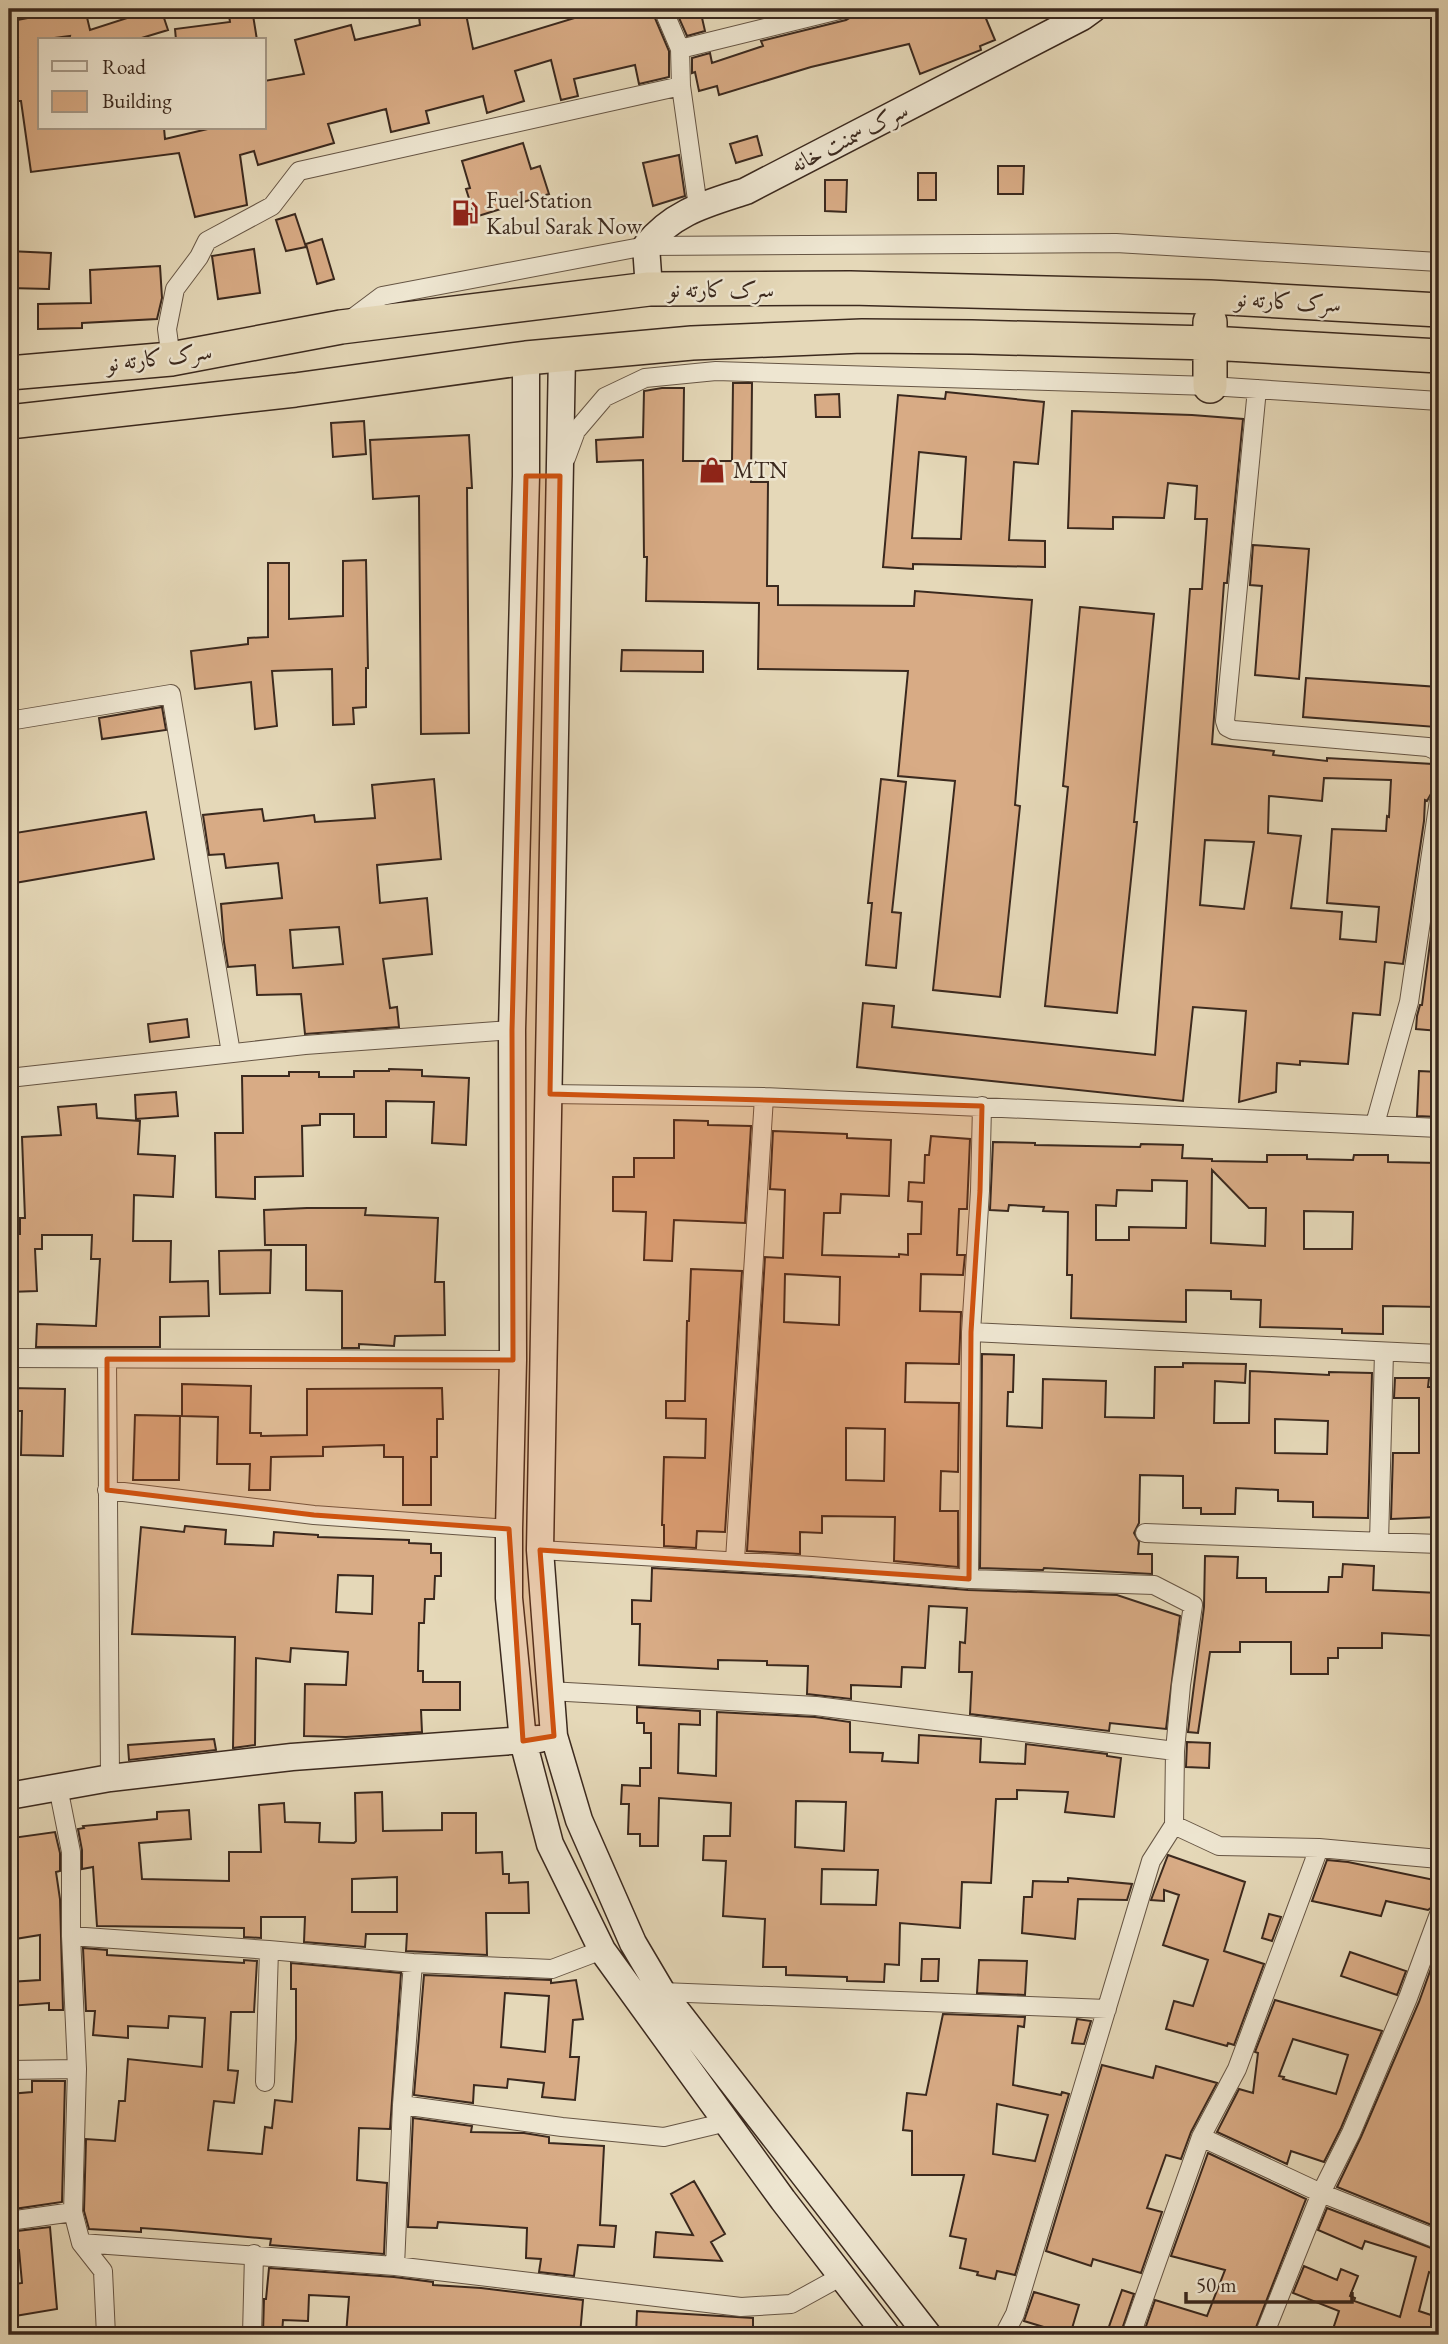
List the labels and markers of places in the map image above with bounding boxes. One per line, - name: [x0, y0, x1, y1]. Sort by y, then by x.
- place label: Fuel Station Kabul Sarak Now: [486, 185, 642, 241]
- fuel station icon: Fuel Station Kabul Sarak Now: [450, 198, 480, 228]
- shop icon: MTN: [697, 455, 727, 485]
- place label: MTN: [733, 455, 787, 485]

